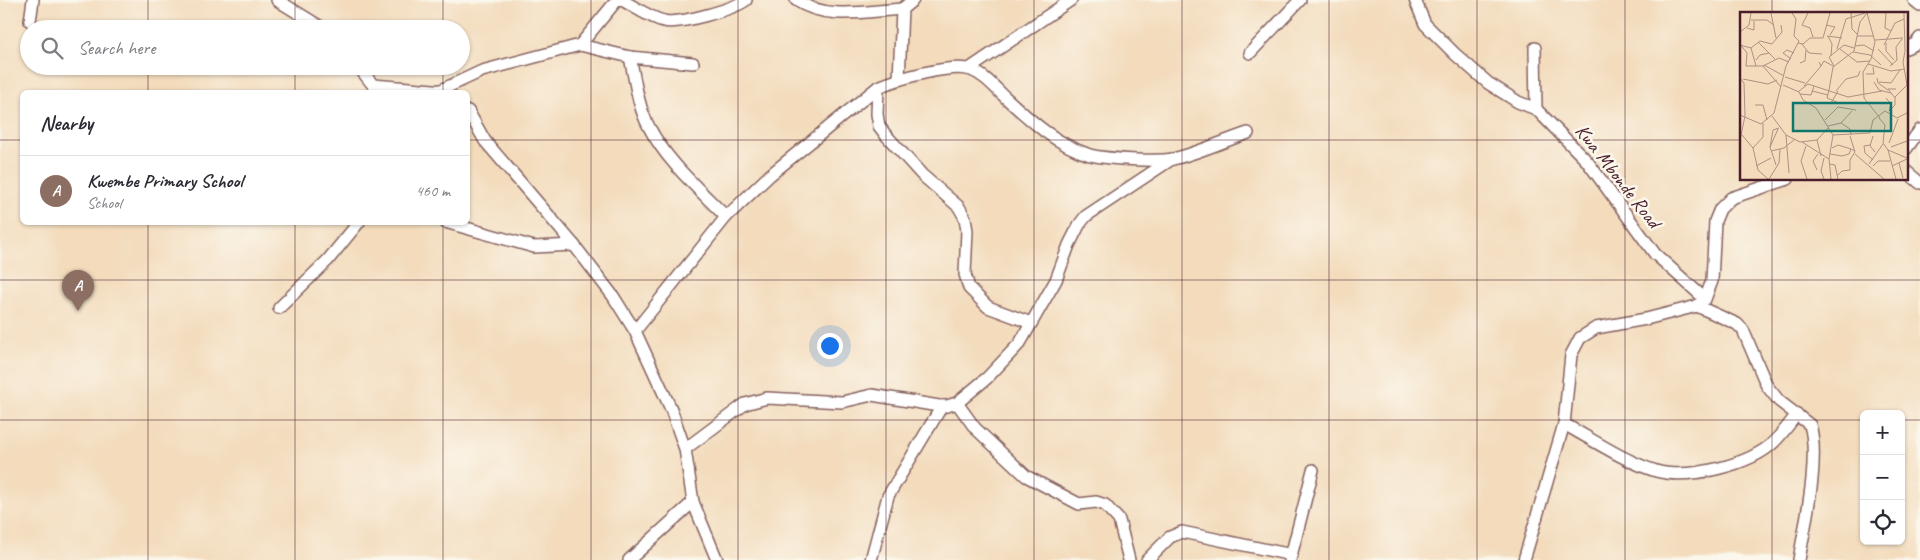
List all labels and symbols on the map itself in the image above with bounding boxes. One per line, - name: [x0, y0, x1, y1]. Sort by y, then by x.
- inset map: [1740, 12, 1908, 180]
- street label: Kwa Mbonde Road: [1570, 119, 1668, 235]
- pin: A: [62, 270, 94, 311]
- your location: [817, 333, 843, 359]

